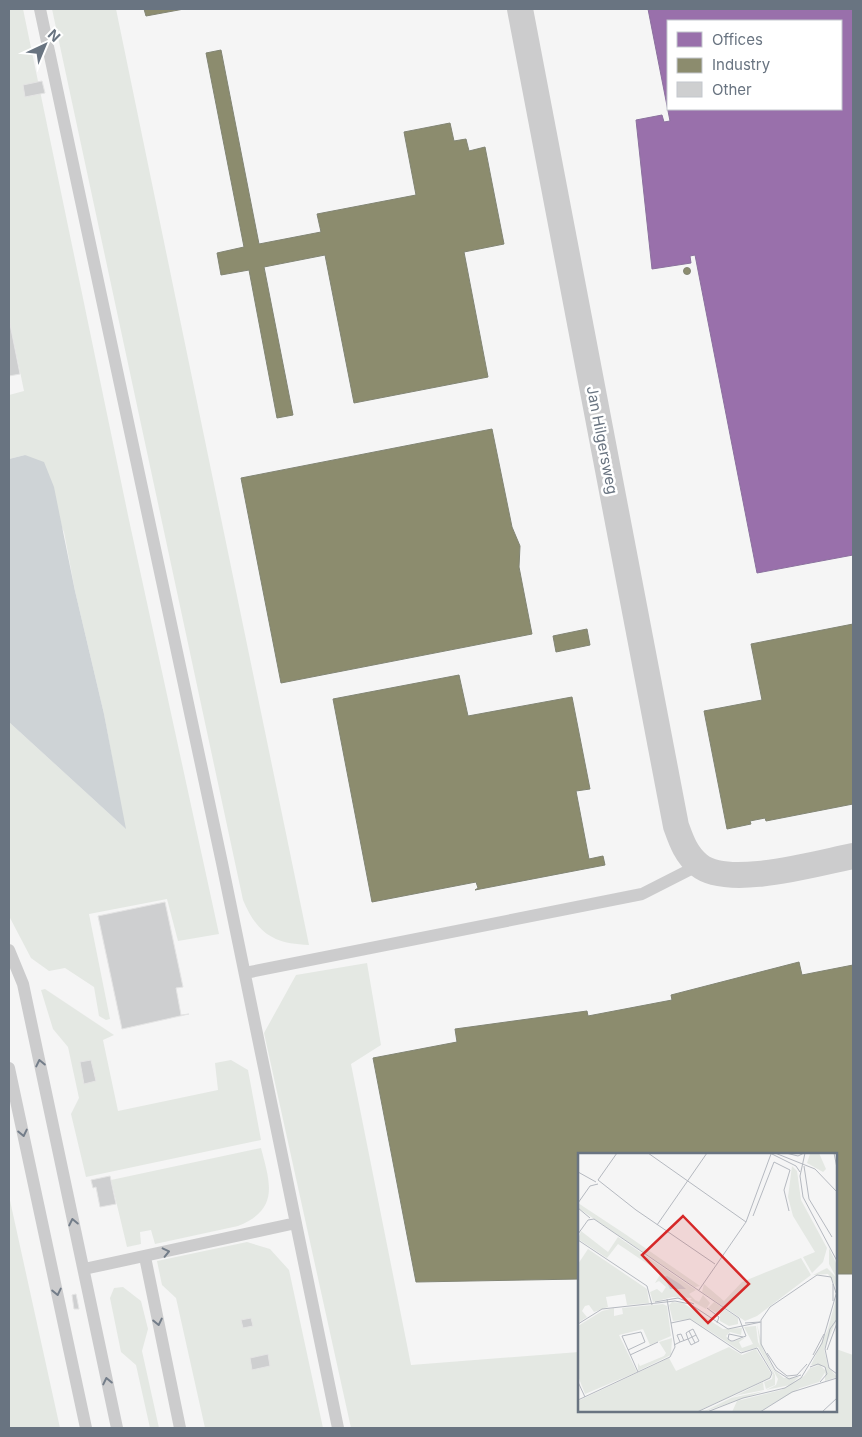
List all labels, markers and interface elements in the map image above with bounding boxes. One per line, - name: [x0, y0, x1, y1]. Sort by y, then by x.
- north arrow: [20, 20, 70, 70]
- legend: [667, 20, 842, 110]
- text: N: [45, 25, 64, 45]
- text: Offices: [712, 30, 763, 49]
- text: Industry: [712, 55, 771, 74]
- text: Other: [712, 80, 752, 99]
- street label: Jan Hilgersweg: [583, 384, 622, 496]
- one-way arrow: [35, 1058, 45, 1067]
- one-way arrow: [17, 1129, 27, 1138]
- inset map: [578, 1153, 837, 1412]
- one-way arrow: [69, 1217, 79, 1226]
- one-way arrow: [161, 1247, 170, 1258]
- one-way arrow: [51, 1288, 61, 1297]
- one-way arrow: [152, 1317, 163, 1326]
- one-way arrow: [102, 1376, 113, 1385]

